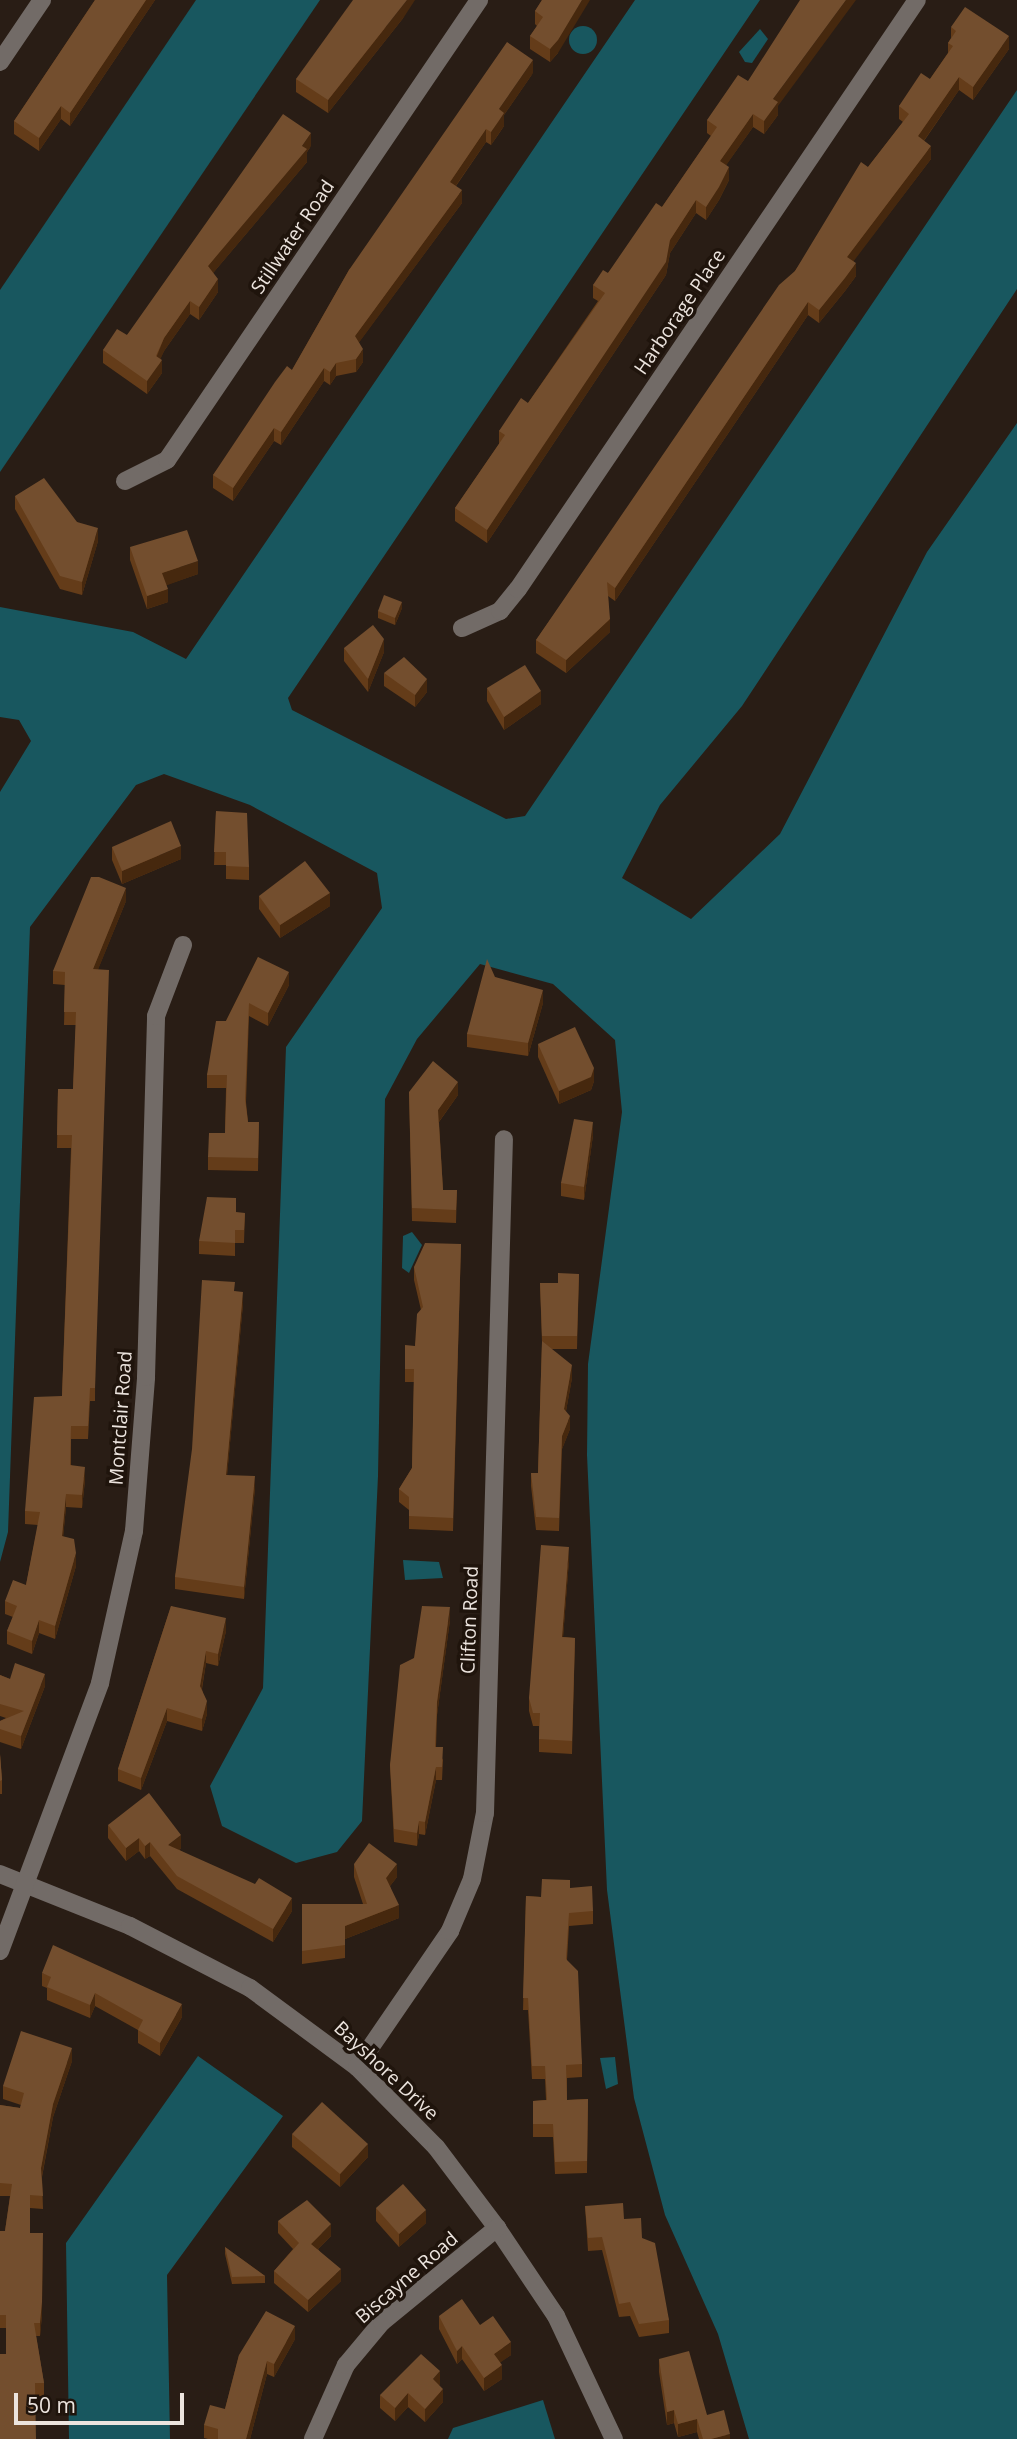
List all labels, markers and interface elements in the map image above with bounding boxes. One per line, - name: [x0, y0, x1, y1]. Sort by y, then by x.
- street label: Stillwater Road: [247, 176, 339, 298]
- street label: Harborage Place: [630, 245, 730, 379]
- street label: Montclair Road: [105, 1350, 137, 1486]
- street label: Clifton Road: [457, 1566, 483, 1674]
- street label: Bayshore Drive: [329, 2017, 443, 2125]
- street label: Biscayne Road: [351, 2227, 463, 2329]
- scale bar: [18, 2380, 187, 2424]
- text: 50 m: [27, 2391, 76, 2419]

